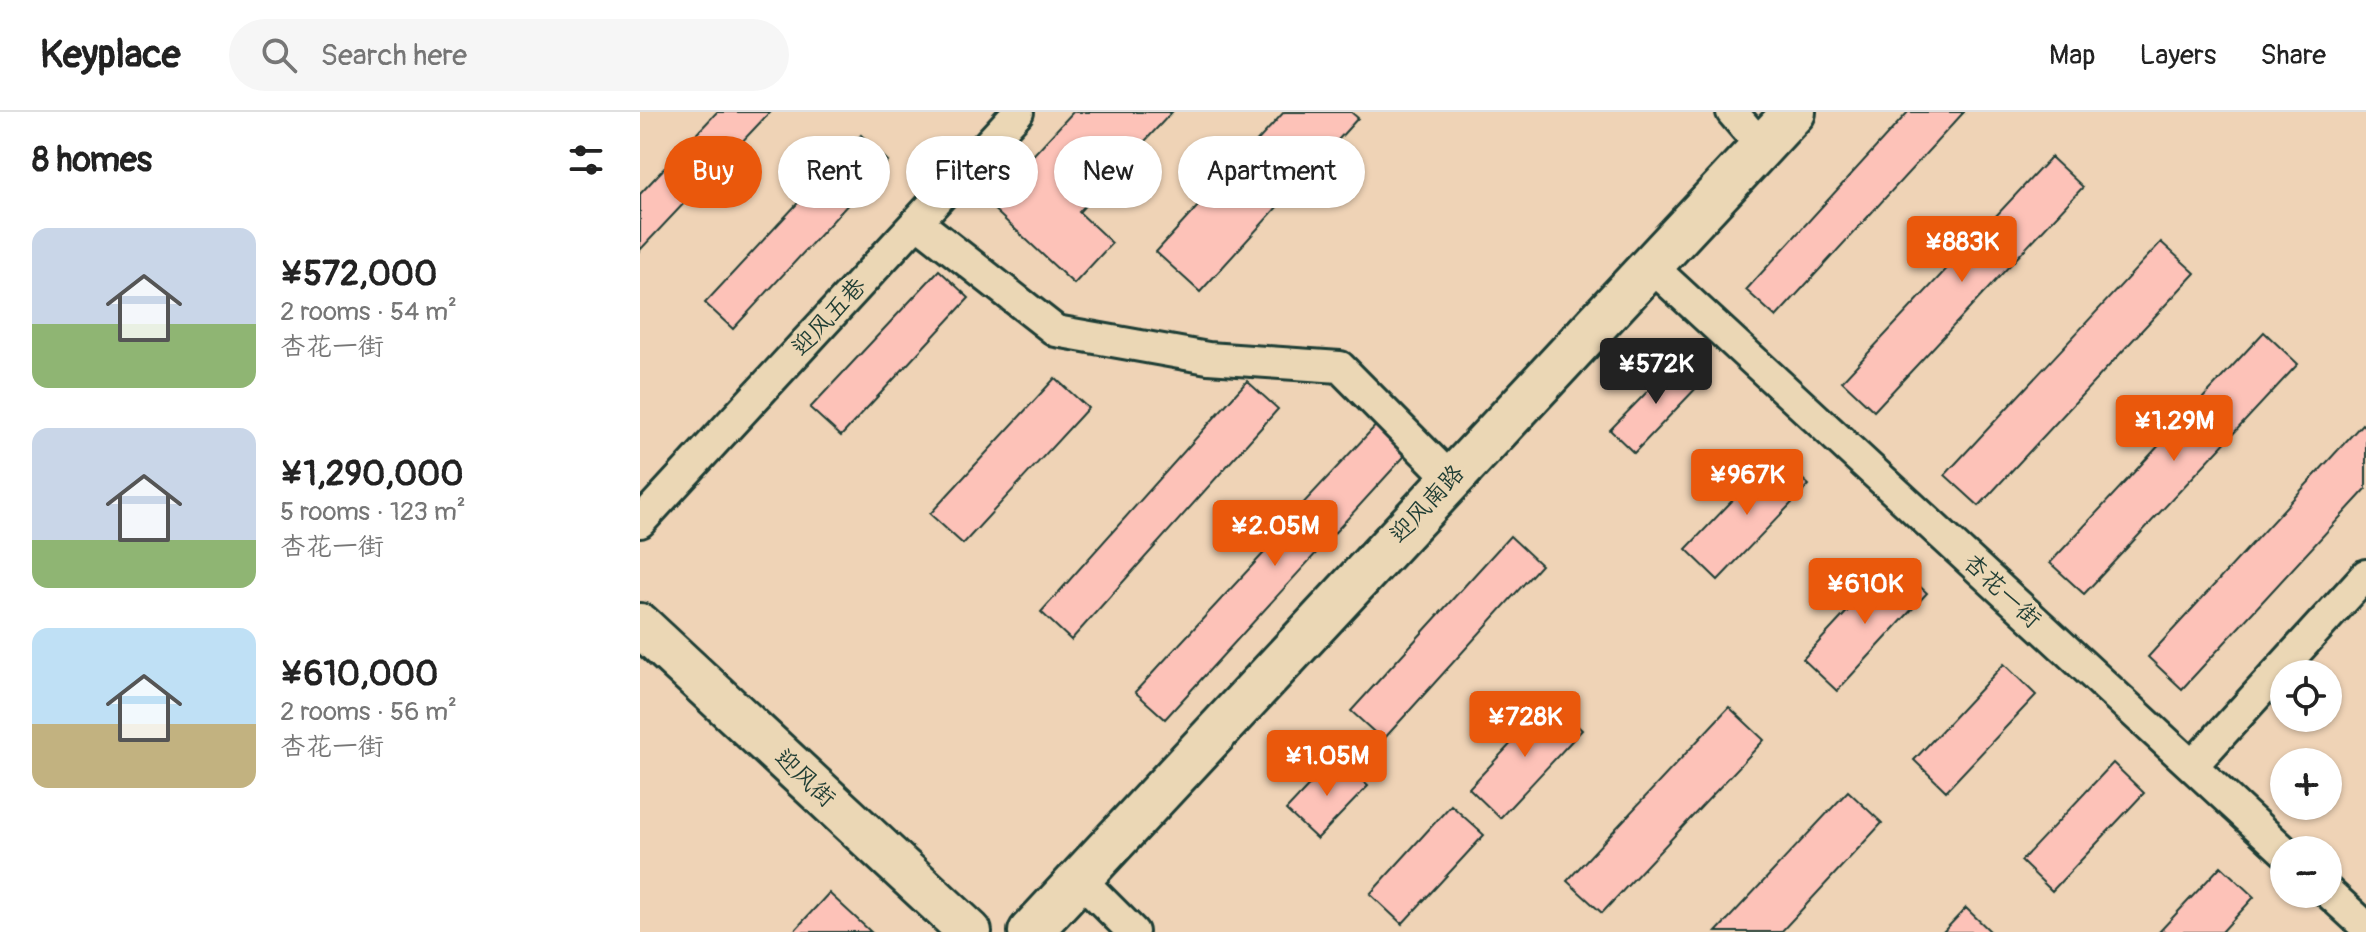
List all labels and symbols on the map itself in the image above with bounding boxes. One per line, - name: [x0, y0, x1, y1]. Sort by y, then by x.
- pin: ¥883K: [1906, 216, 2018, 284]
- street label: 迎风五巷: [786, 272, 872, 362]
- pin: ¥572K: [1600, 338, 1712, 406]
- pin: ¥1.29M: [2109, 395, 2239, 463]
- pin: ¥967K: [1691, 449, 1803, 517]
- street label: 迎风南路: [1384, 459, 1470, 549]
- pin: ¥2.05M: [1210, 500, 1340, 568]
- street label: 杏花一街: [1957, 548, 2047, 634]
- pin: ¥610K: [1809, 558, 1921, 626]
- pin: ¥728K: [1469, 691, 1581, 759]
- pin: ¥1.05M: [1262, 730, 1392, 798]
- street label: 迎风街: [769, 743, 841, 813]

